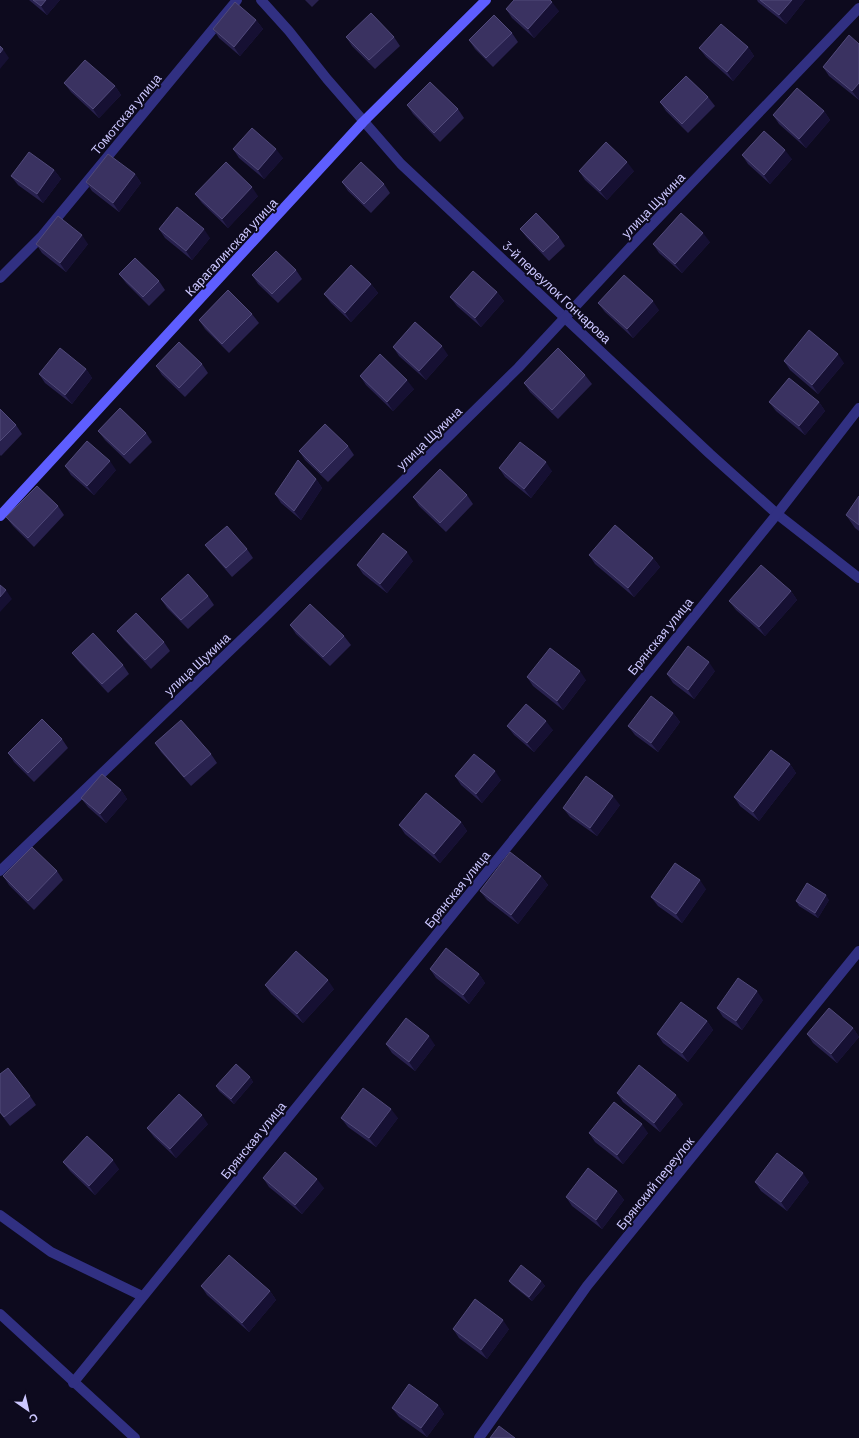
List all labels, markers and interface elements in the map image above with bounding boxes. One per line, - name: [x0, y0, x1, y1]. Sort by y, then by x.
- street label: Томотская улица: [87, 70, 165, 158]
- street label: улица Щукина: [618, 168, 689, 241]
- street label: Карагалинская улица: [181, 194, 281, 299]
- street label: 3-й переулок Гончарова: [499, 237, 615, 347]
- street label: улица Щукина: [393, 402, 466, 473]
- street label: Брянская улица: [624, 593, 697, 678]
- street label: улица Щукина: [161, 629, 234, 699]
- street label: Брянская улица: [421, 846, 494, 931]
- street label: Брянская улица: [217, 1097, 290, 1182]
- street label: Брянский переулок: [613, 1133, 697, 1233]
- north arrow: [8, 1390, 48, 1430]
- text: С: [27, 1411, 41, 1426]

